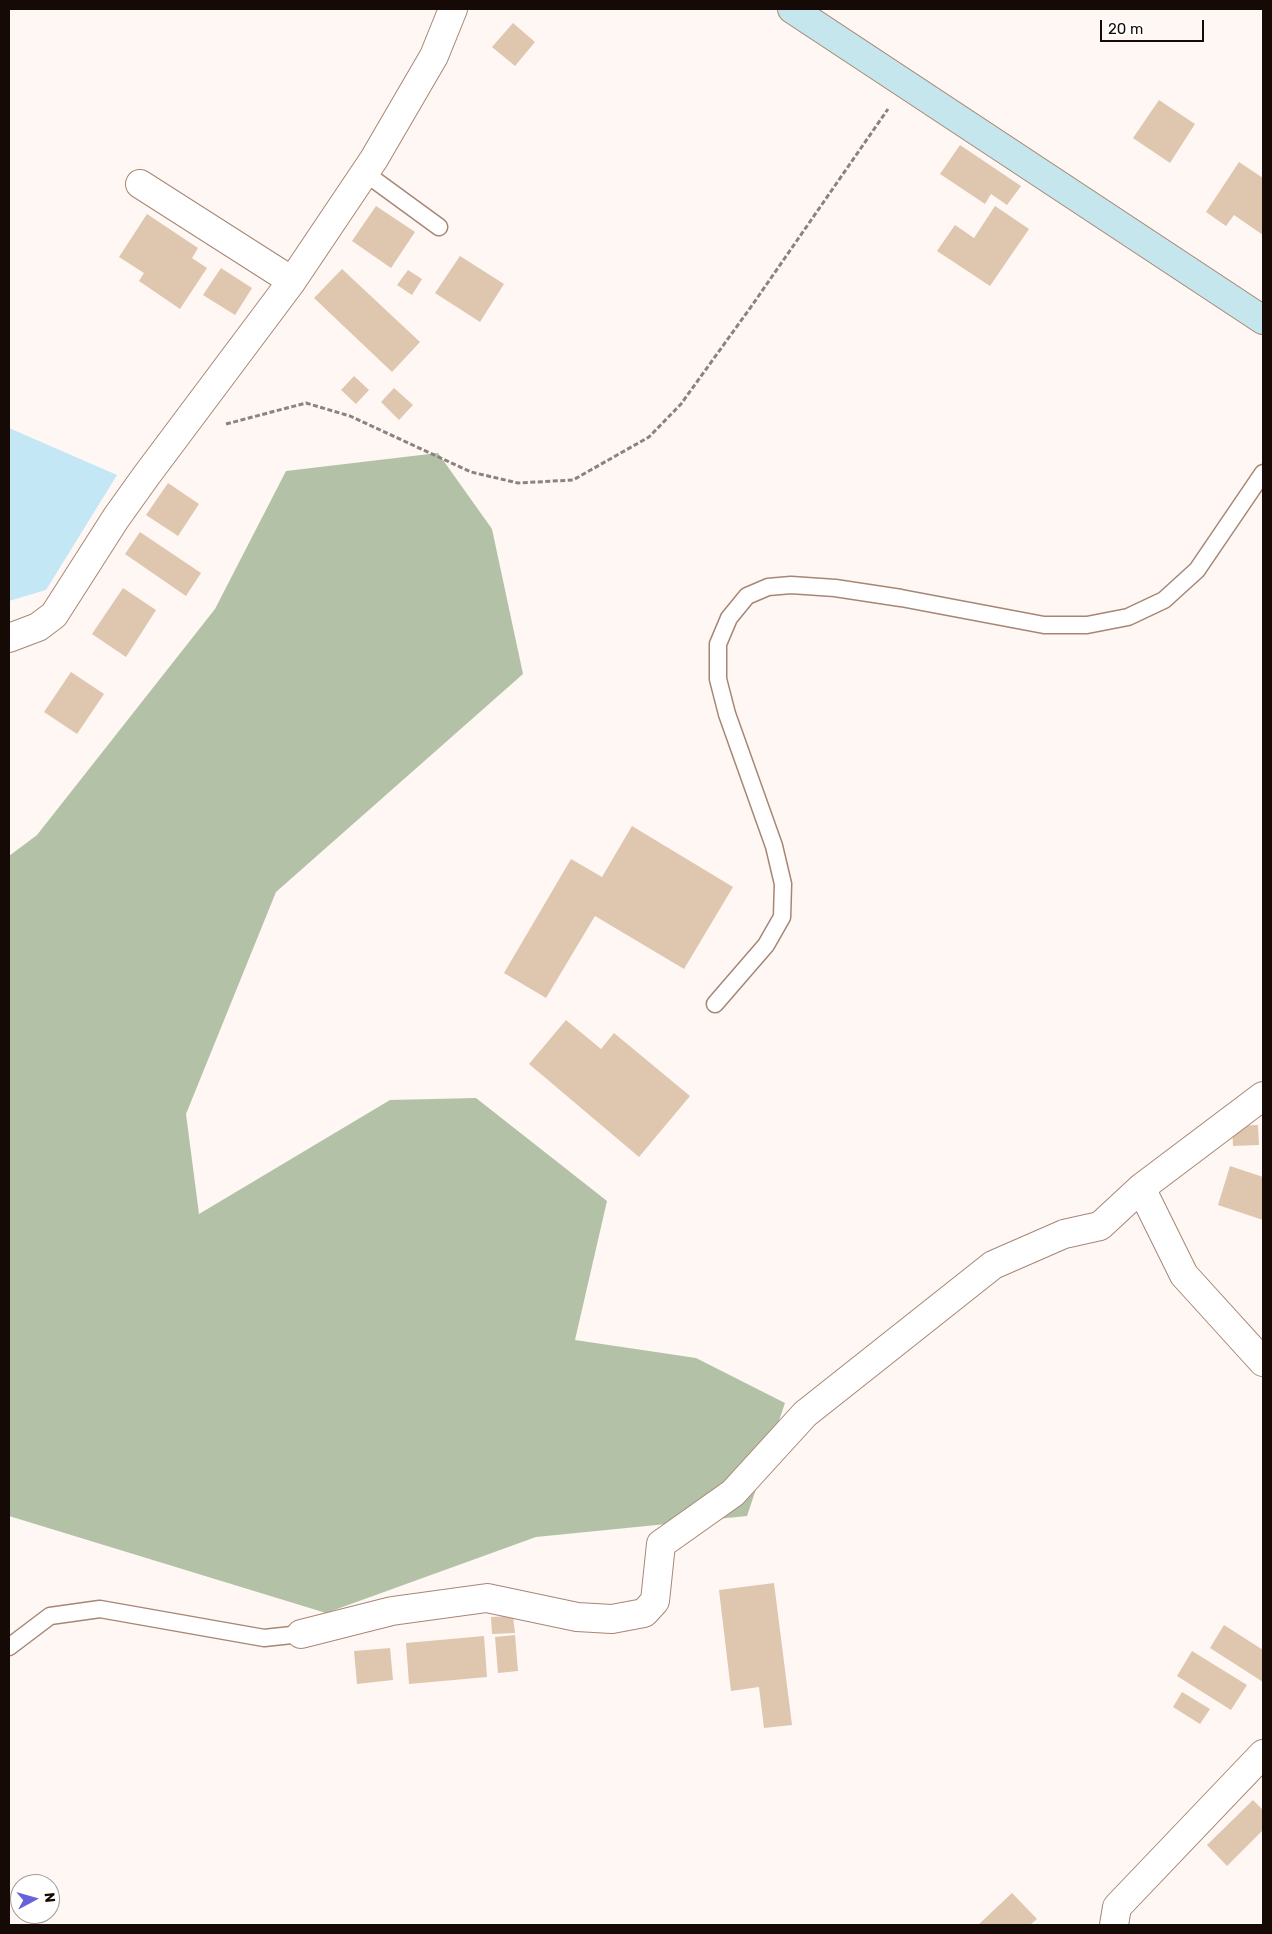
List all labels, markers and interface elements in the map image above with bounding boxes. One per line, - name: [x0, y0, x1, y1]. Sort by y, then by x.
- scale bar: [1102, 10, 1206, 42]
- text: 20 m: [1108, 20, 1143, 38]
- north arrow: [10, 1874, 60, 1924]
- text: N: [40, 1892, 58, 1903]

